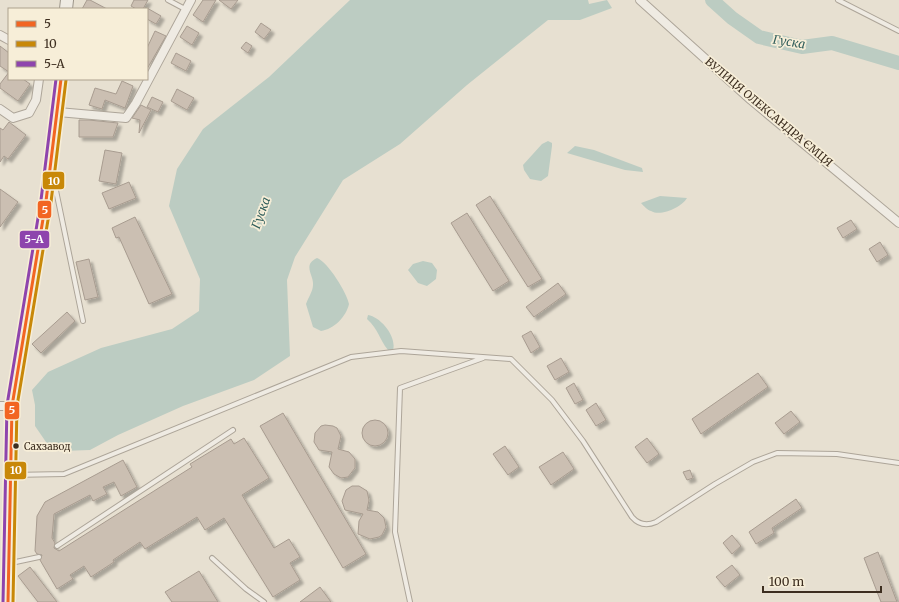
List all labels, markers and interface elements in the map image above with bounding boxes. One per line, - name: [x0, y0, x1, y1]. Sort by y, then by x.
- legend: [8, 8, 148, 80]
- text: 5: [44, 16, 51, 31]
- water label: Гуска: [772, 32, 806, 51]
- text: 10: [44, 36, 57, 51]
- street label: ВУЛИЦЯ ОЛЕКСАНДРА ЄМЦЯ: [702, 54, 836, 170]
- text: 5-А: [44, 56, 65, 71]
- line badge: 10: [42, 171, 65, 190]
- text: 10: [48, 174, 60, 188]
- water label: Гуска: [248, 195, 273, 231]
- line badge: 5: [37, 200, 52, 219]
- text: 5: [42, 203, 48, 217]
- line badge: 5-А: [19, 230, 50, 249]
- text: 5-А: [24, 232, 44, 246]
- line badge: 5: [4, 401, 20, 420]
- text: 5: [9, 403, 15, 417]
- place label: Сахзавод: [24, 440, 71, 453]
- marker: Сахзавод: [11, 441, 21, 451]
- line badge: 10: [4, 461, 27, 480]
- text: 10: [10, 463, 22, 477]
- scale bar: [763, 568, 881, 594]
- text: 100 m: [769, 574, 804, 589]

